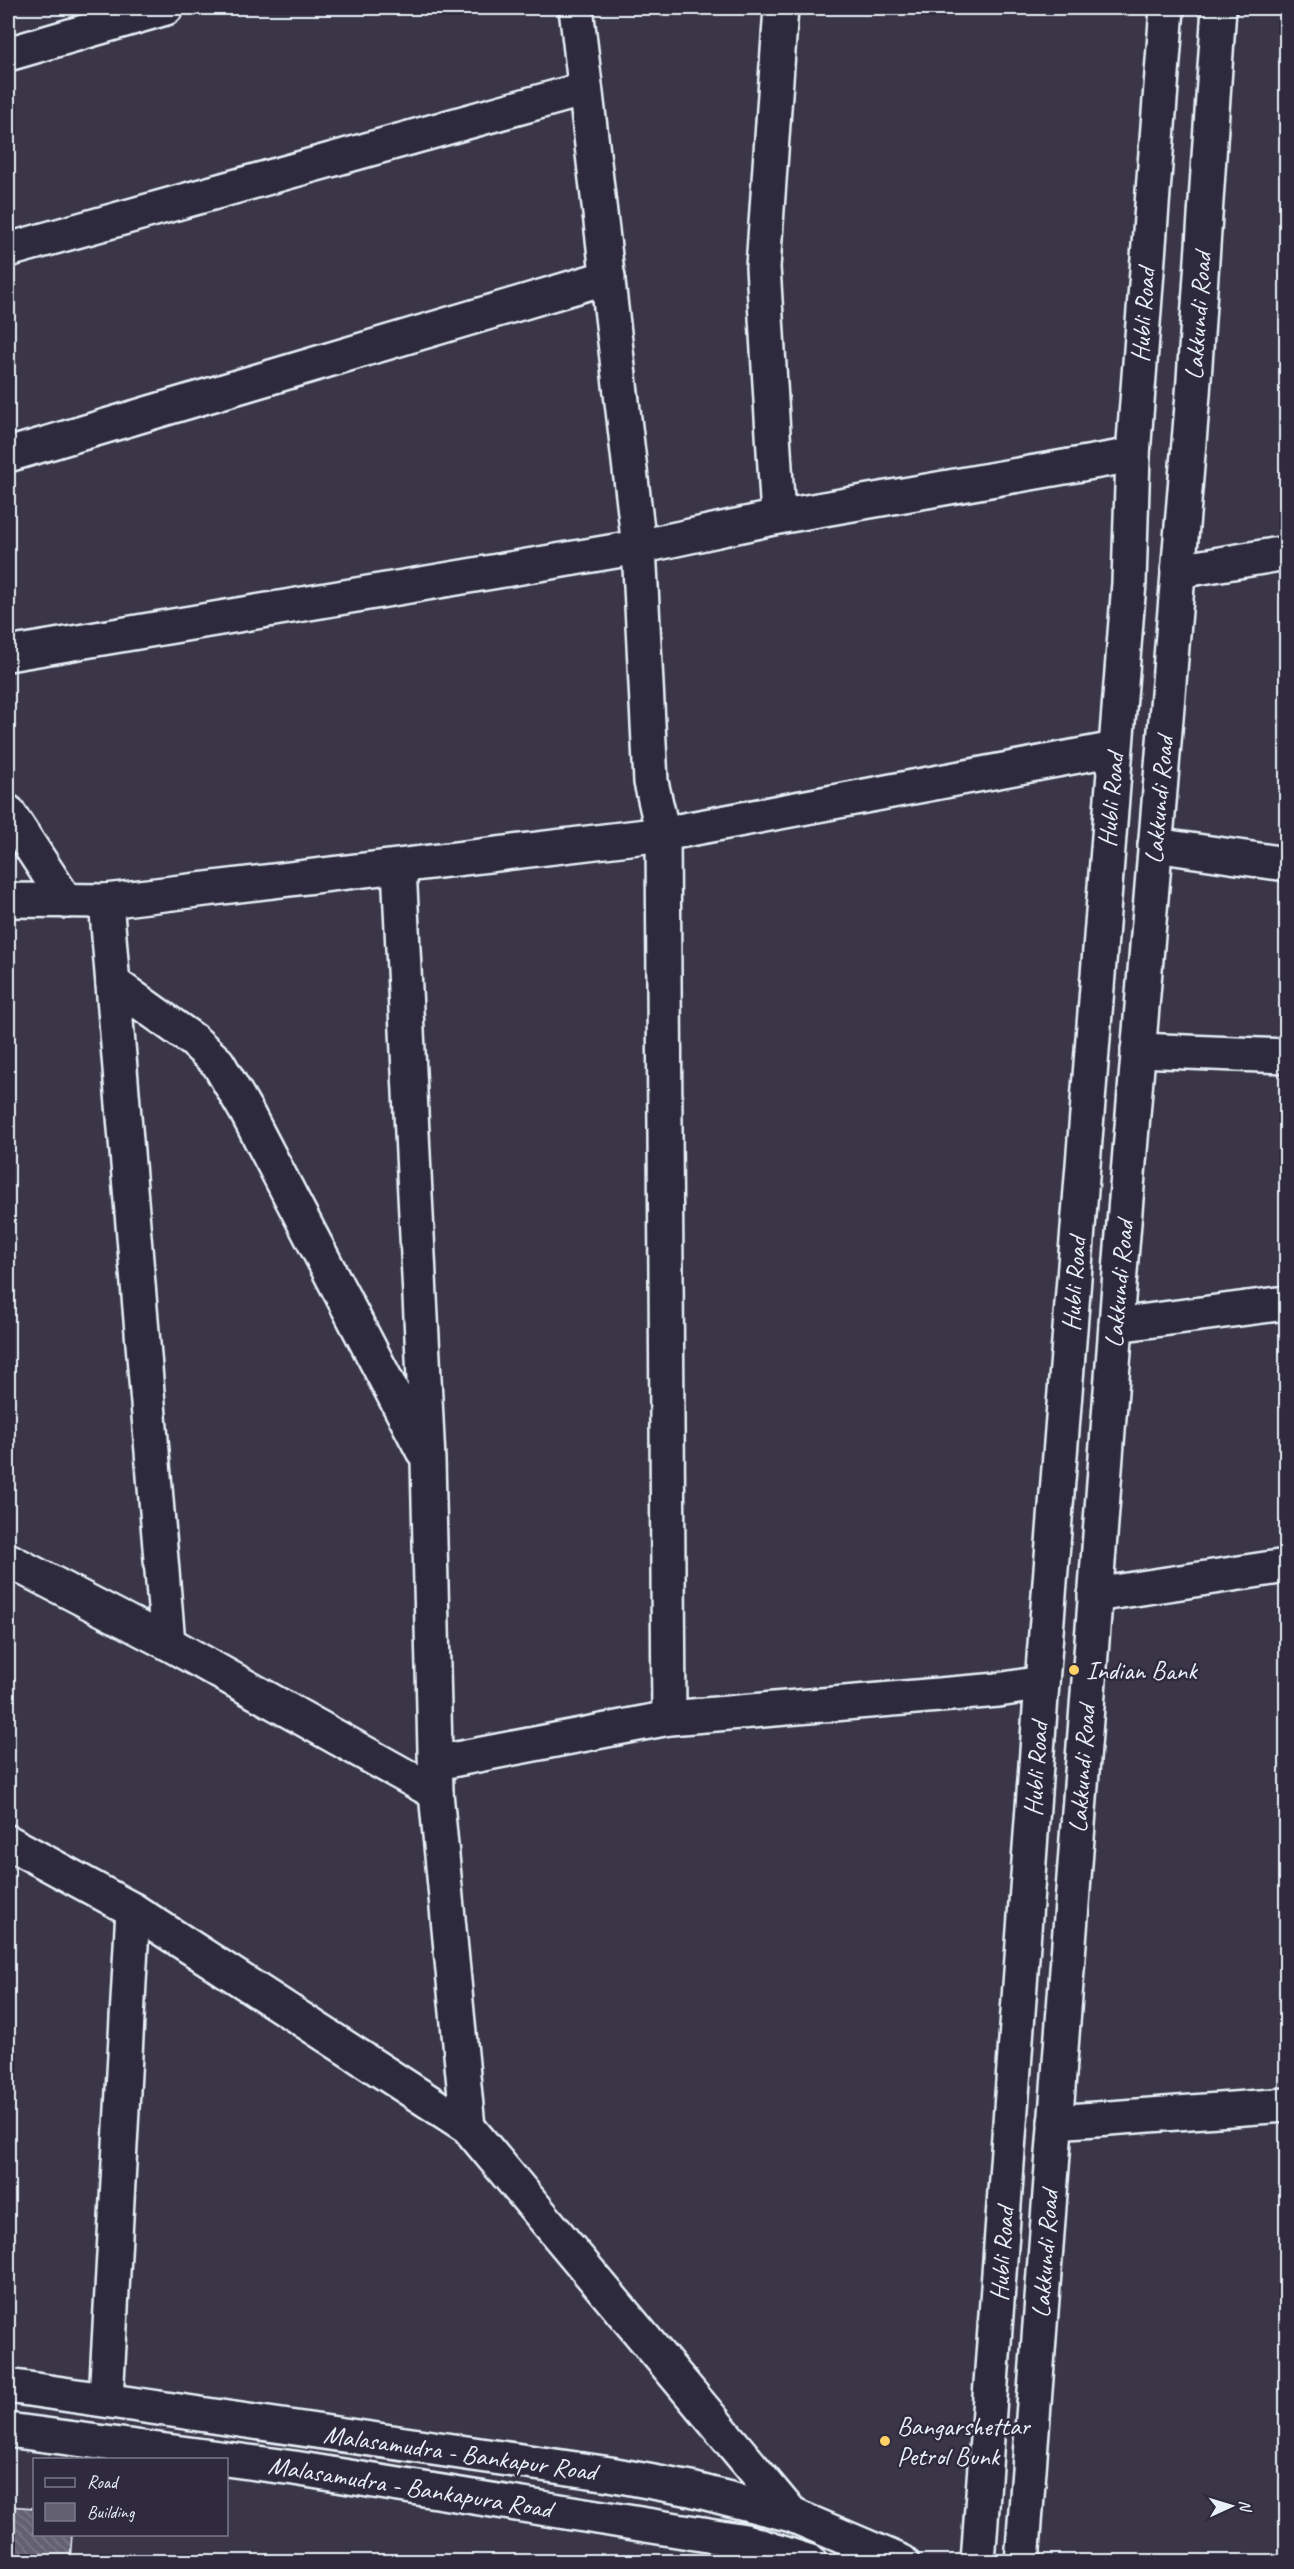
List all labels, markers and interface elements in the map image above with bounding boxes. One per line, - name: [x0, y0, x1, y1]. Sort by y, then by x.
- street label: Lakkundi Road: [1177, 247, 1219, 381]
- street label: Hubli Road: [1123, 263, 1163, 363]
- street label: Lakkundi Road: [1137, 731, 1181, 865]
- street label: Hubli Road: [1090, 748, 1132, 849]
- street label: Lakkundi Road: [1097, 1215, 1141, 1349]
- street label: Hubli Road: [1054, 1232, 1094, 1332]
- place label: Indian Bank: [1086, 1654, 1198, 1687]
- marker: Indian Bank: [1067, 1663, 1081, 1677]
- street label: Lakkundi Road: [1061, 1700, 1103, 1834]
- street label: Hubli Road: [1016, 1717, 1056, 1817]
- street label: Lakkundi Road: [1024, 2185, 1066, 2319]
- street label: Hubli Road: [982, 2202, 1022, 2302]
- place label: Bangarshettar Petrol Bunk: [897, 2410, 1031, 2473]
- street label: Malasamudra - Bankapur Road: [322, 2418, 602, 2489]
- marker: Bangarshettar Petrol Bunk: [878, 2434, 892, 2448]
- street label: Malasamudra - Bankapura Road: [266, 2448, 558, 2526]
- legend: [33, 2458, 228, 2536]
- text: Road: [87, 2471, 120, 2493]
- north arrow: [1201, 2476, 1261, 2536]
- text: N: [1235, 2499, 1256, 2514]
- text: Building: [87, 2501, 136, 2523]

